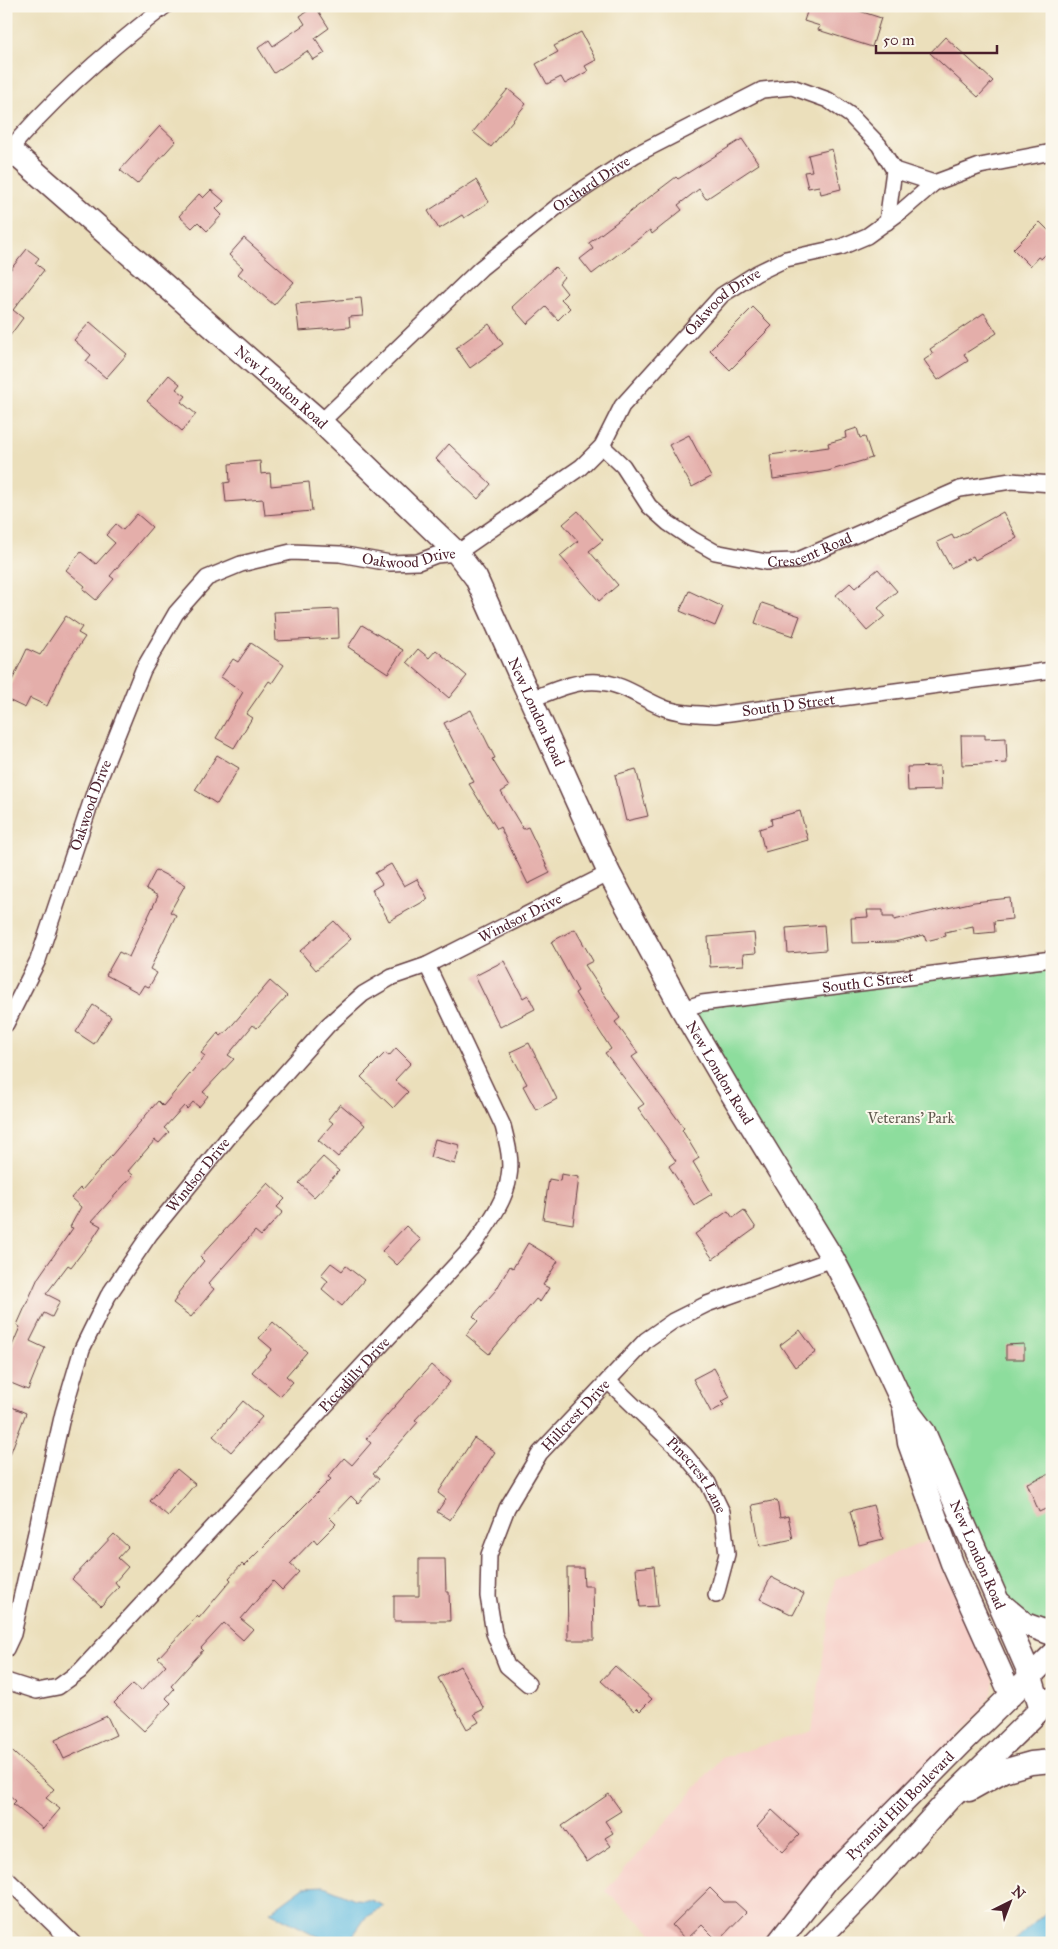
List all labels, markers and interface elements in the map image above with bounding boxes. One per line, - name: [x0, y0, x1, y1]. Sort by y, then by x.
- scale bar: [876, 22, 997, 54]
- text: 50 m: [883, 31, 915, 49]
- street label: Orchard Drive: [549, 152, 634, 216]
- street label: Oakwood Drive: [681, 264, 764, 339]
- street label: New London Road: [231, 342, 332, 433]
- street label: Crescent Road: [767, 528, 855, 571]
- street label: Oakwood Drive: [360, 544, 456, 572]
- street label: New London Road: [504, 655, 569, 770]
- street label: South D Street: [741, 690, 837, 720]
- street label: Oakwood Drive: [66, 757, 115, 853]
- street label: Windsor Drive: [475, 889, 565, 946]
- street label: South C Street: [821, 967, 915, 997]
- street label: New London Road: [682, 1018, 758, 1128]
- park label: Veterans’ Park: [867, 1109, 954, 1127]
- street label: Windsor Drive: [162, 1134, 234, 1216]
- street label: Piccadilly Drive: [315, 1333, 393, 1416]
- street label: Hillcrest Drive: [537, 1375, 614, 1455]
- street label: Pinecrest Lane: [663, 1433, 730, 1516]
- street label: New London Road: [946, 1497, 1009, 1612]
- street label: Pyramid Hill Boulevard: [843, 1747, 958, 1864]
- north arrow: [986, 1876, 1036, 1926]
- text: N: [1008, 1882, 1029, 1903]

